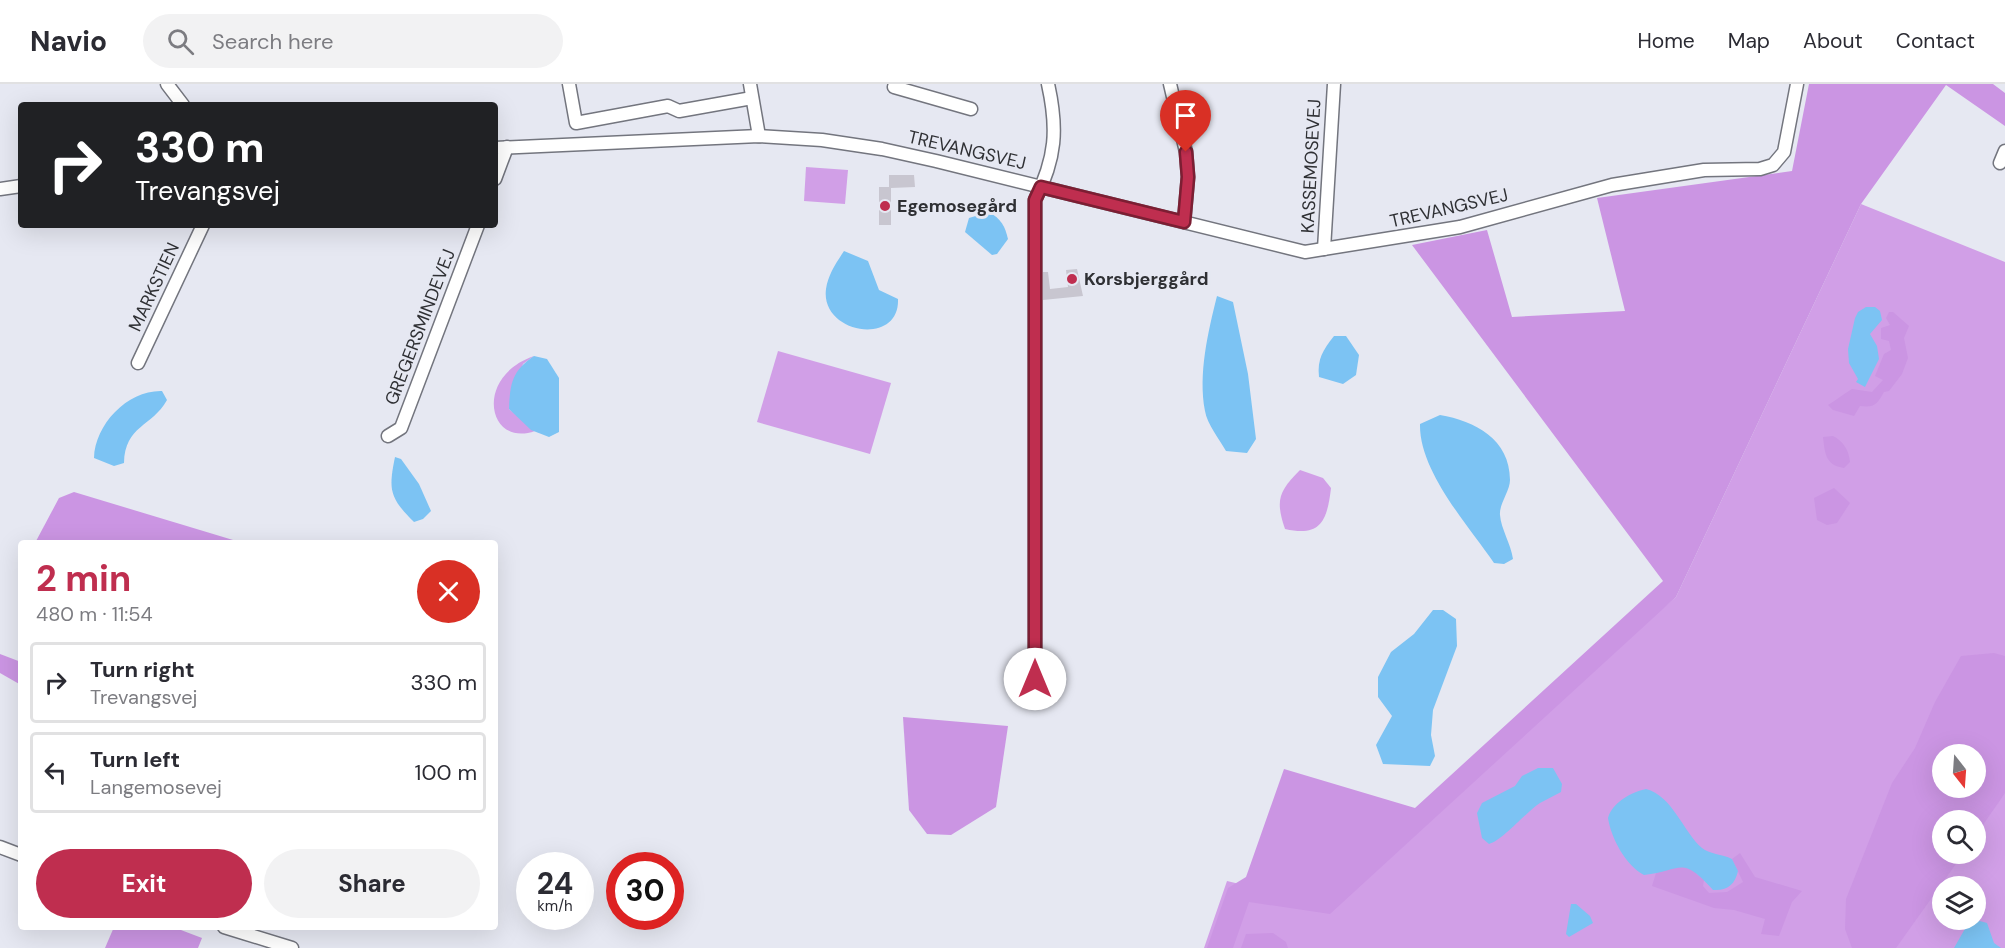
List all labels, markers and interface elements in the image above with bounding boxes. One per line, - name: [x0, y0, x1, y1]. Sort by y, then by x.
- search box: [143, 14, 563, 68]
- text: Navio: [30, 23, 107, 60]
- icon: search: [164, 25, 197, 58]
- text: Search here: [212, 27, 333, 56]
- text: Home: [1637, 27, 1695, 55]
- text: Map: [1728, 27, 1770, 55]
- text: About: [1803, 27, 1863, 55]
- text: Contact: [1896, 27, 1975, 55]
- pin: [1160, 90, 1211, 152]
- street label: KASSEMOSEVEJ: [1295, 98, 1327, 234]
- icon: arrive: [1169, 99, 1202, 132]
- text: 330 m: [135, 120, 265, 175]
- street label: TREVANGSVEJ: [906, 125, 1028, 175]
- icon: right: [36, 126, 114, 204]
- text: Trevangsvej: [135, 173, 280, 208]
- street label: TREVANGSVEJ: [1388, 183, 1510, 233]
- place label: Egemosegård: [897, 194, 1017, 218]
- marker: Egemosegård: [878, 199, 892, 213]
- street label: MARKSTIEN: [123, 239, 185, 335]
- street label: GREGERSMINDEVEJ: [379, 246, 461, 408]
- place label: Korsbjerggård: [1084, 267, 1209, 291]
- marker: Korsbjerggård: [1065, 272, 1079, 286]
- text: 2 min: [36, 555, 131, 602]
- button: close: [417, 560, 480, 623]
- text: 480 m · 11:54: [36, 601, 153, 627]
- position arrow: [1003, 647, 1067, 711]
- text: Turn right: [90, 655, 195, 684]
- icon: right: [39, 666, 72, 699]
- text: 330 m: [410, 668, 477, 697]
- text: Trevangsvej: [90, 684, 197, 710]
- north arrow: [1932, 744, 1986, 798]
- map controls: [1932, 744, 1986, 930]
- text: Turn left: [90, 745, 180, 774]
- icon: left: [39, 756, 72, 789]
- text: 100 m: [415, 758, 477, 787]
- text: Langemosevej: [90, 774, 222, 800]
- button: search: [1932, 810, 1986, 864]
- button: Exit: [36, 849, 252, 918]
- button: Share: [264, 849, 480, 918]
- speed limit sign: 30: [606, 852, 684, 930]
- text: 24: [537, 864, 573, 903]
- button: layers: [1932, 876, 1986, 930]
- text: km/h: [537, 896, 573, 916]

